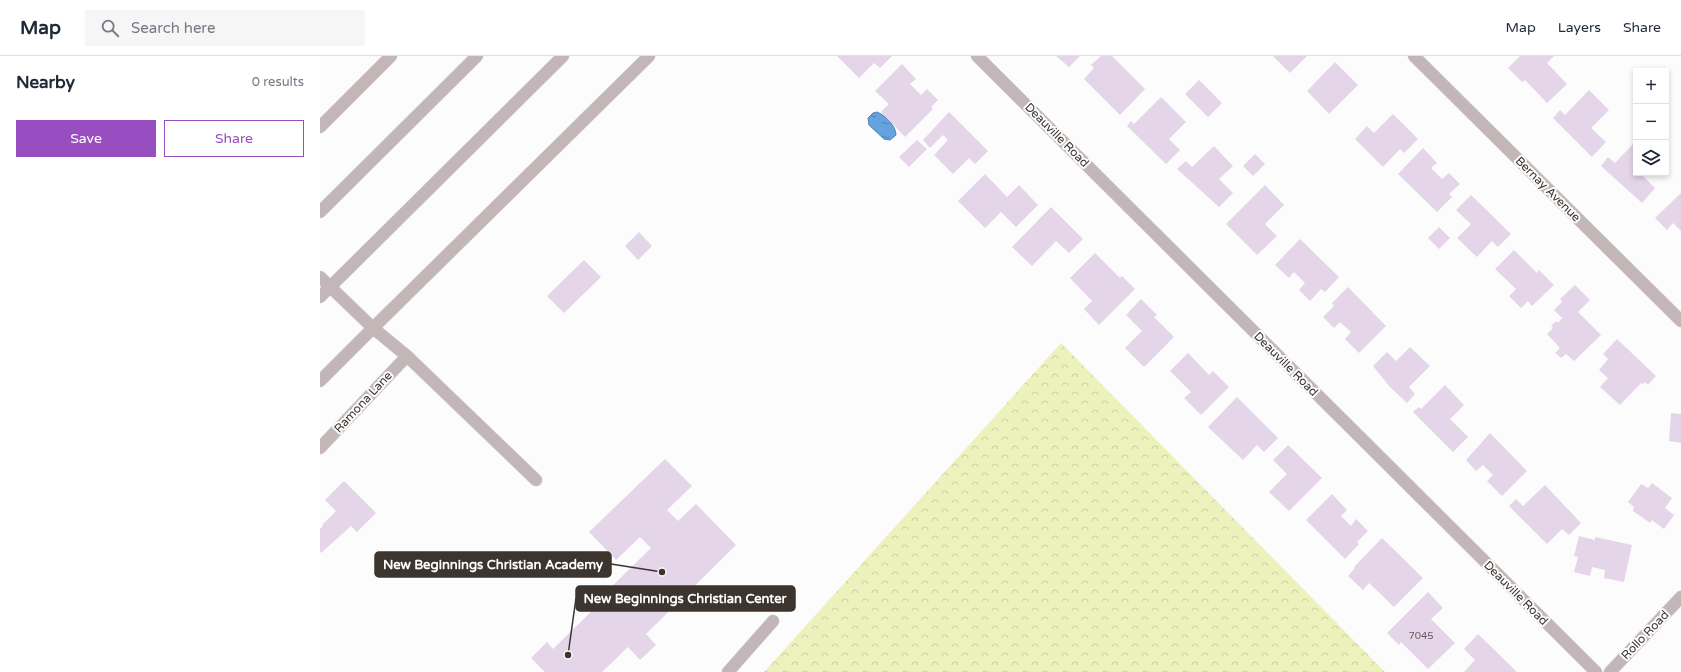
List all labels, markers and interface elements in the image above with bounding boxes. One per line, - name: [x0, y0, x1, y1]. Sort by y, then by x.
- search box: [85, 10, 365, 46]
- text: Map: [20, 17, 61, 39]
- icon: search: [99, 17, 121, 39]
- text: Search here: [131, 19, 215, 37]
- text: Map: [1506, 19, 1536, 36]
- text: Layers: [1558, 19, 1601, 36]
- text: Share: [1623, 19, 1661, 36]
- map controls: [1633, 68, 1669, 176]
- button: +: [1633, 68, 1669, 104]
- text: Nearby: [16, 72, 75, 93]
- text: 0 results: [252, 74, 304, 90]
- street label: Deauville Road: [1022, 100, 1092, 170]
- button: −: [1633, 104, 1669, 140]
- button: Save: [16, 120, 156, 157]
- button: Share: [164, 120, 304, 157]
- button: layers: [1633, 140, 1669, 176]
- street label: Bernay Avenue: [1513, 154, 1584, 225]
- street label: Deauville Road: [1251, 329, 1321, 399]
- street label: Ramona Lane: [331, 368, 395, 435]
- callout: New Beginnings Christian Academy: [375, 552, 611, 577]
- text: New Beginnings Christian Academy: [383, 557, 603, 573]
- street label: Deauville Road: [1481, 558, 1551, 628]
- callout: New Beginnings Christian Center: [576, 586, 795, 611]
- text: New Beginnings Christian Center: [583, 591, 788, 607]
- street label: Rollo Road: [1618, 608, 1672, 662]
- house number: 7045: [1408, 630, 1434, 642]

